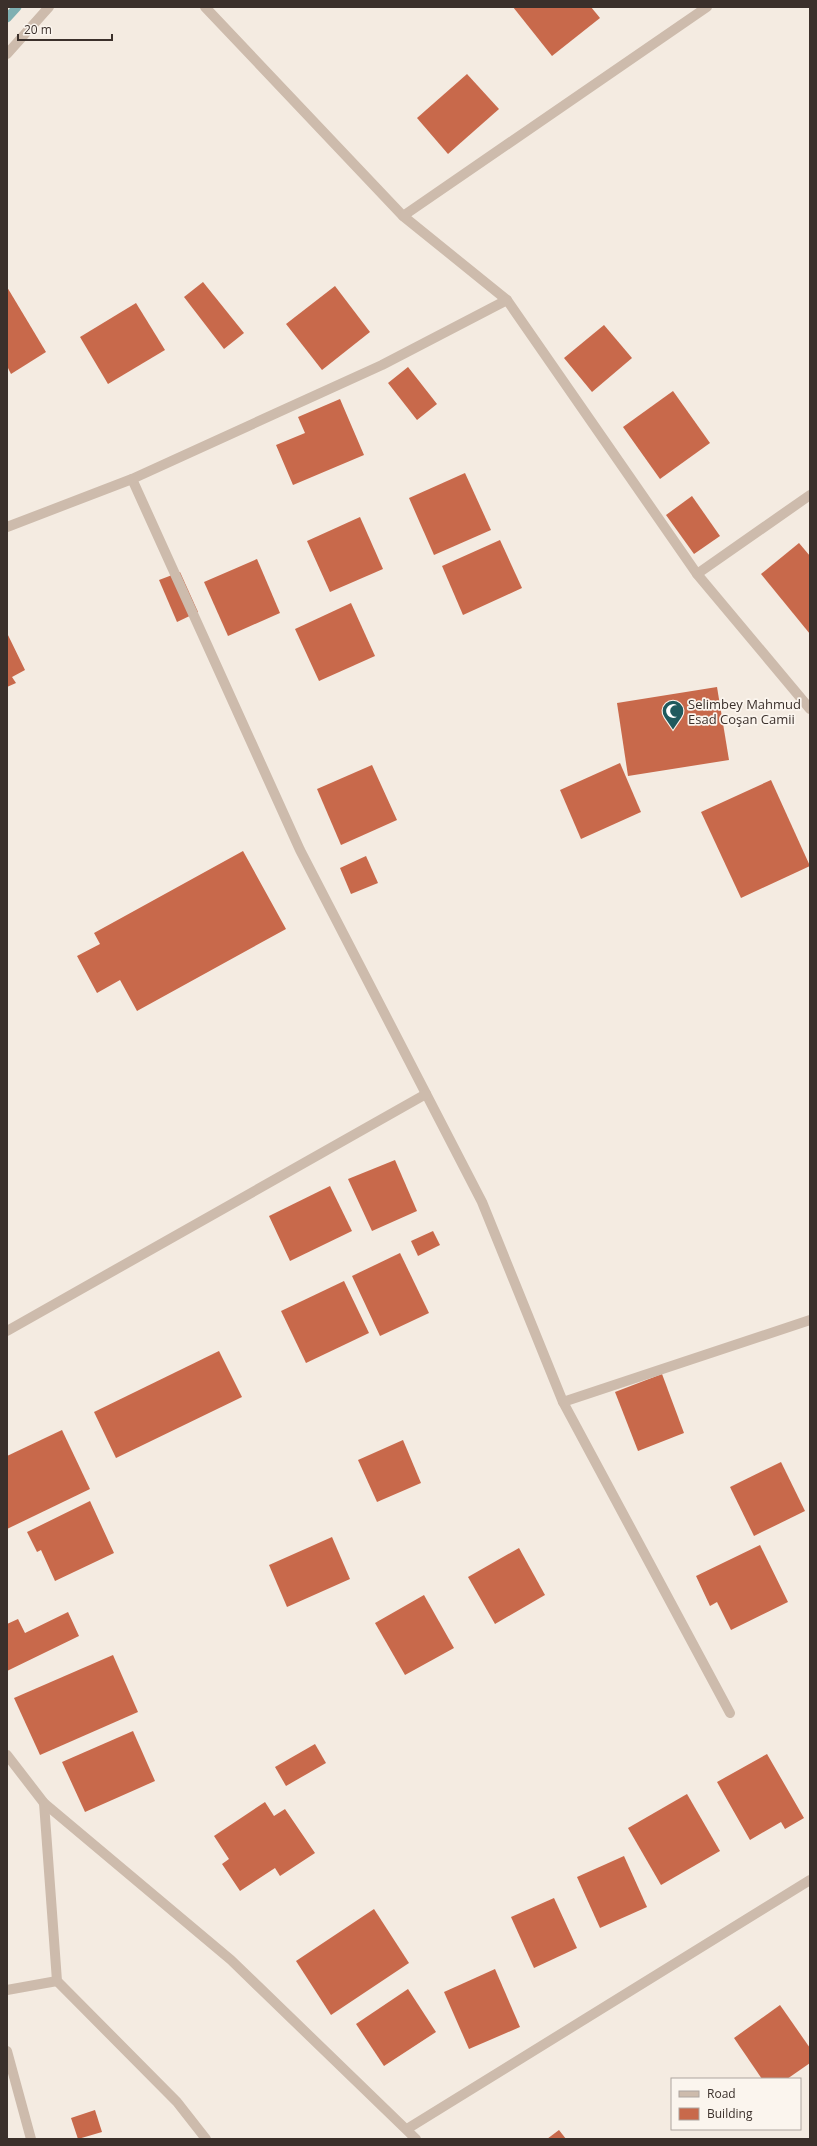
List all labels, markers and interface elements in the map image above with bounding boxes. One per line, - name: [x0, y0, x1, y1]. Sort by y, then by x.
- scale bar: [18, 16, 112, 42]
- text: 20 m: [24, 21, 52, 38]
- place label: Selimbey Mahmud Esad Coşan Camii: [688, 695, 801, 728]
- mosque icon: Selimbey Mahmud Esad Coşan Camii: [660, 698, 686, 731]
- legend: [671, 2078, 801, 2130]
- text: Road: [707, 2085, 736, 2102]
- text: Building: [707, 2105, 753, 2122]

